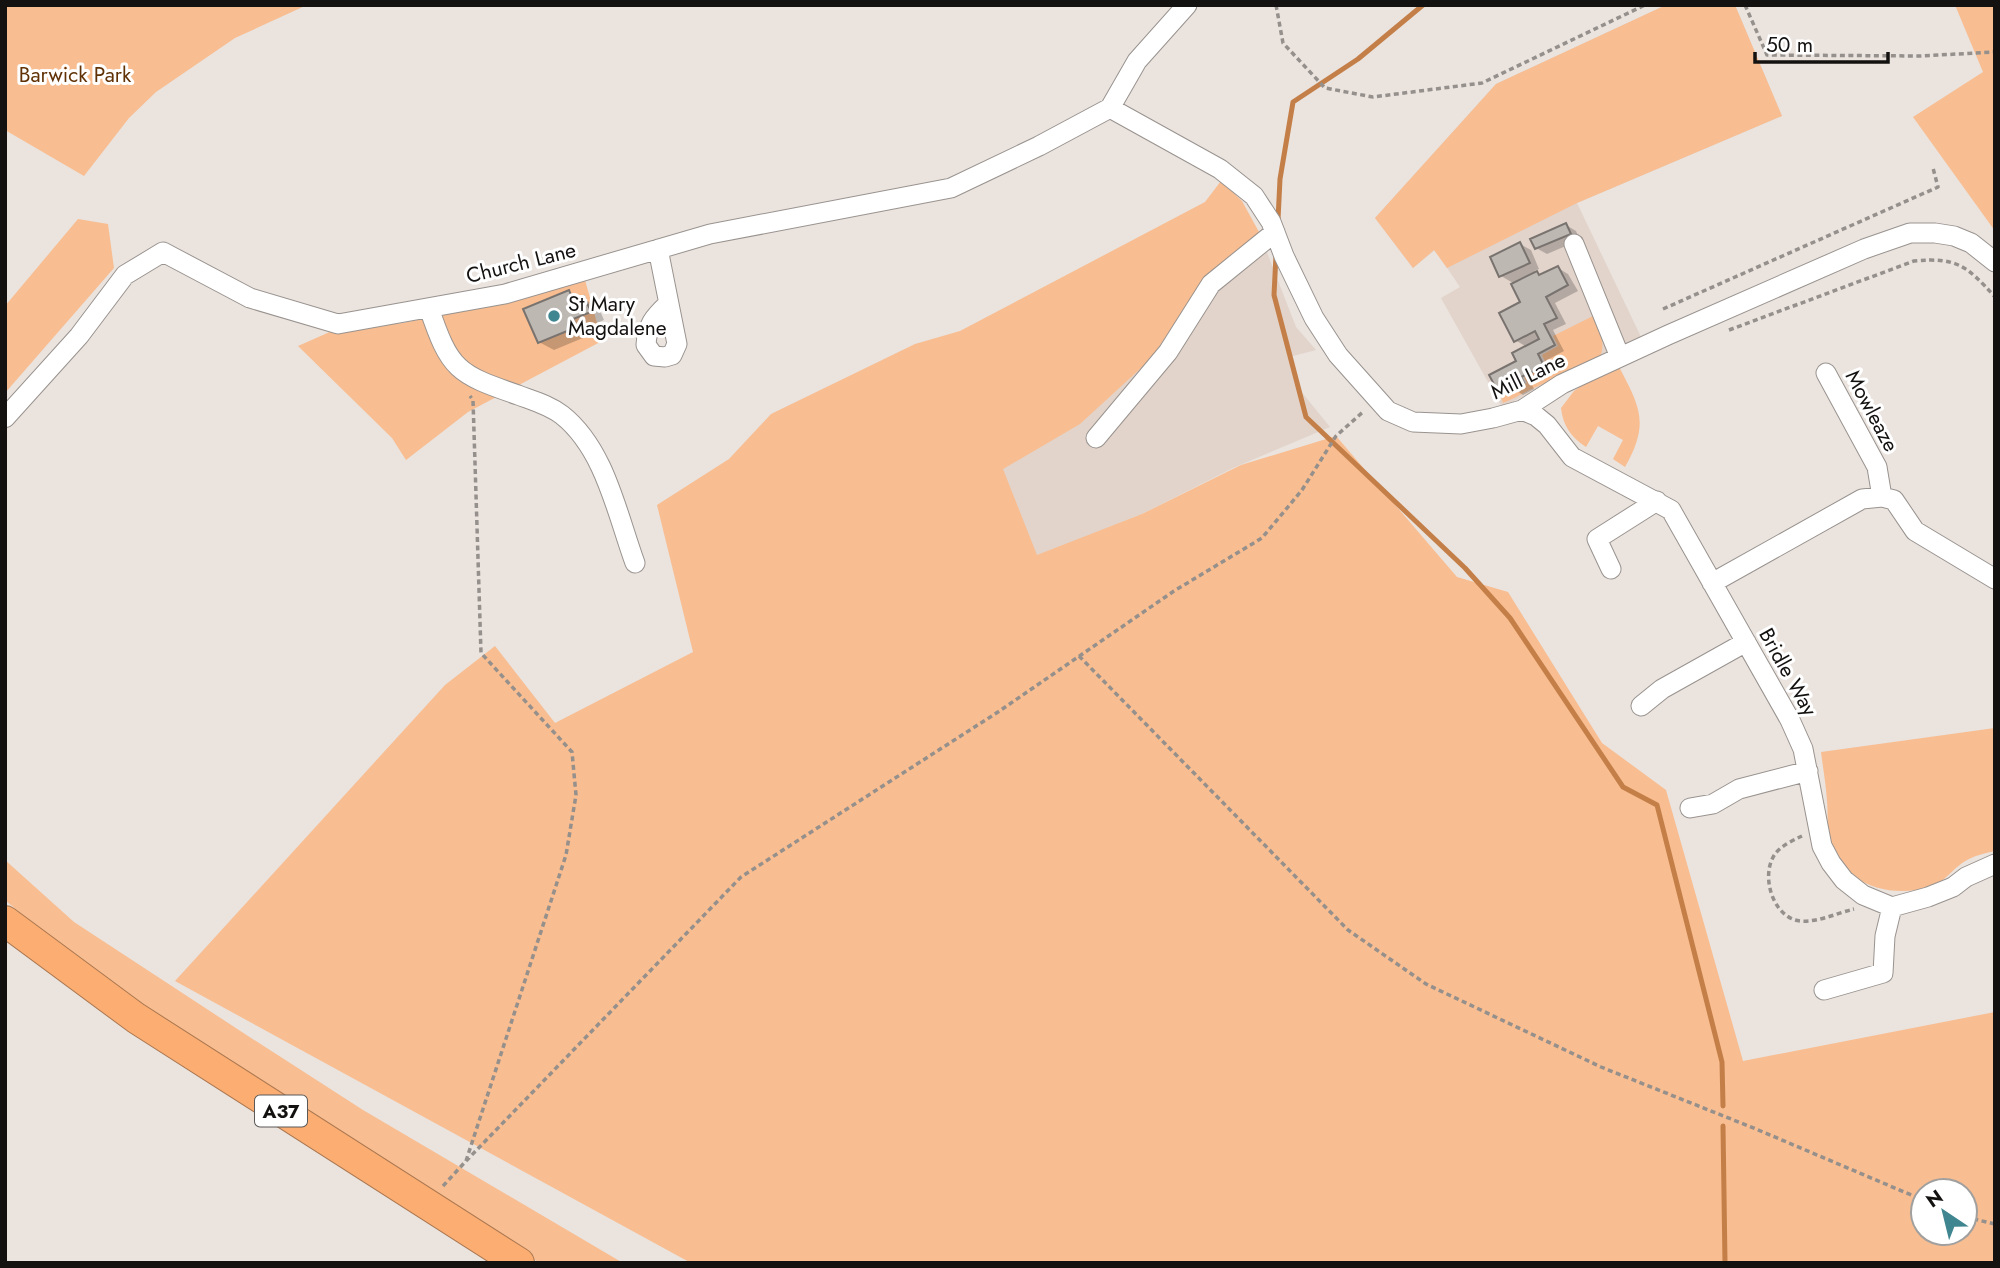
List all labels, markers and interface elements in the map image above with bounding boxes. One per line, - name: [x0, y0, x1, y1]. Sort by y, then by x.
- scale bar: [1755, 21, 1888, 65]
- text: 50 m: [1766, 30, 1813, 60]
- park label: Barwick Park: [19, 60, 132, 90]
- street label: Church Lane: [463, 235, 579, 291]
- place label: St Mary Magdalene: [568, 289, 667, 343]
- marker: St Mary Magdalene: [546, 308, 562, 324]
- street label: Mill Lane: [1486, 345, 1571, 407]
- street label: Mowleaze: [1838, 365, 1906, 457]
- street label: Bridle Way: [1752, 623, 1825, 722]
- road number: A37: [255, 1096, 307, 1126]
- north arrow: [1909, 1177, 1979, 1247]
- text: N: [1921, 1183, 1948, 1214]

